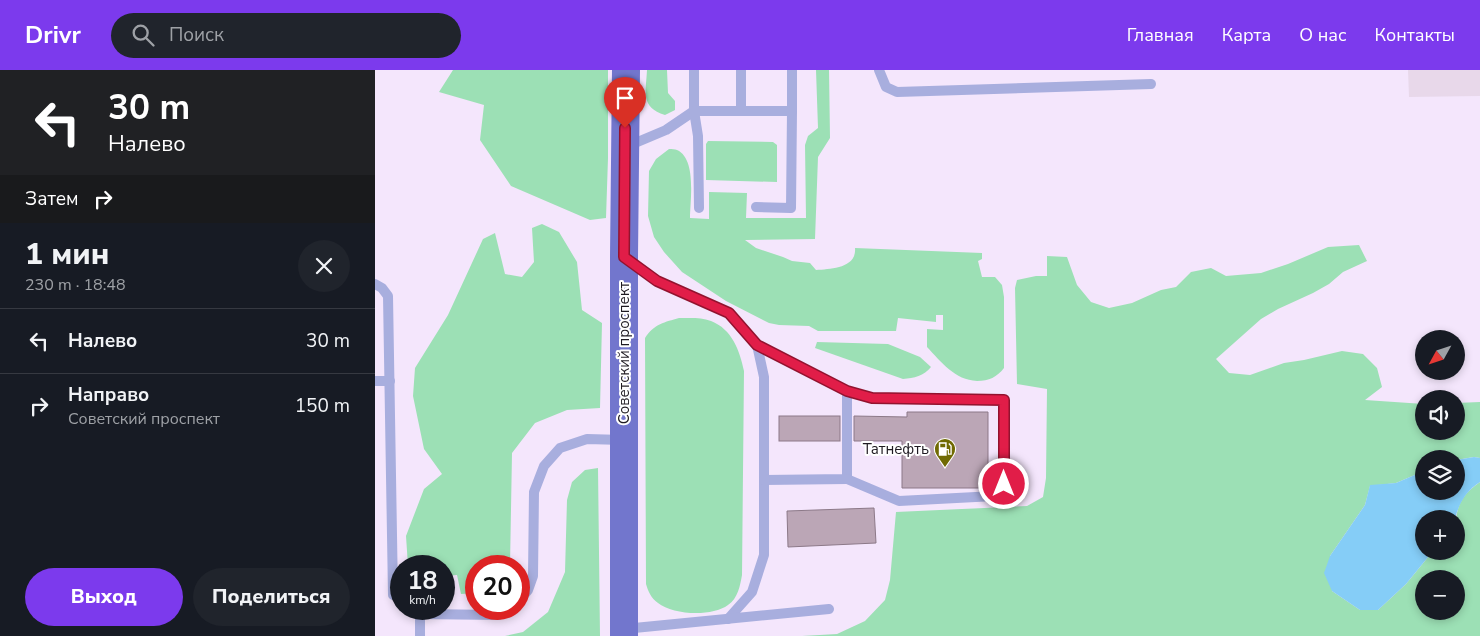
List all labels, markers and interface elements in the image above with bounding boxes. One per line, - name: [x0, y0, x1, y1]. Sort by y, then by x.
- search box: [111, 13, 461, 58]
- text: Drivr: [25, 19, 81, 51]
- icon: search: [129, 21, 157, 49]
- text: Поиск: [169, 22, 224, 48]
- text: Главная: [1127, 23, 1194, 47]
- text: Карта: [1222, 23, 1271, 47]
- text: О нас: [1299, 23, 1347, 47]
- text: Контакты: [1375, 23, 1455, 47]
- pin: [604, 77, 646, 128]
- text: 30 m: [108, 84, 190, 131]
- icon: arrive: [611, 84, 639, 112]
- icon: left: [25, 90, 90, 155]
- text: Налево: [108, 129, 186, 159]
- icon: right: [89, 185, 117, 213]
- text: Затем: [25, 186, 79, 212]
- text: 1 мин: [25, 234, 109, 275]
- button: close: [298, 240, 350, 292]
- text: 230 m · 18:48: [25, 274, 126, 296]
- street label: Советский проспект: [614, 281, 634, 424]
- icon: left: [25, 327, 53, 355]
- text: Налево: [68, 328, 137, 354]
- text: 30 m: [306, 328, 350, 354]
- north arrow: [1415, 330, 1465, 380]
- map controls: [1415, 330, 1465, 620]
- text: Направо: [68, 382, 149, 408]
- button: sound: [1415, 390, 1465, 440]
- icon: right: [25, 392, 53, 420]
- text: 150 m: [295, 393, 350, 419]
- text: Советский проспект: [68, 408, 220, 430]
- fuel station icon: Татнефть: [933, 437, 957, 468]
- place label: Татнефть: [863, 439, 929, 459]
- button: layers: [1415, 450, 1465, 500]
- position arrow: [977, 457, 1029, 509]
- button: +: [1415, 510, 1465, 560]
- speed limit sign: 20: [465, 555, 530, 620]
- text: 18: [407, 564, 438, 598]
- button: Выход: [25, 568, 183, 626]
- button: Поделиться: [193, 568, 350, 626]
- button: −: [1415, 570, 1465, 620]
- text: km/h: [409, 592, 436, 608]

